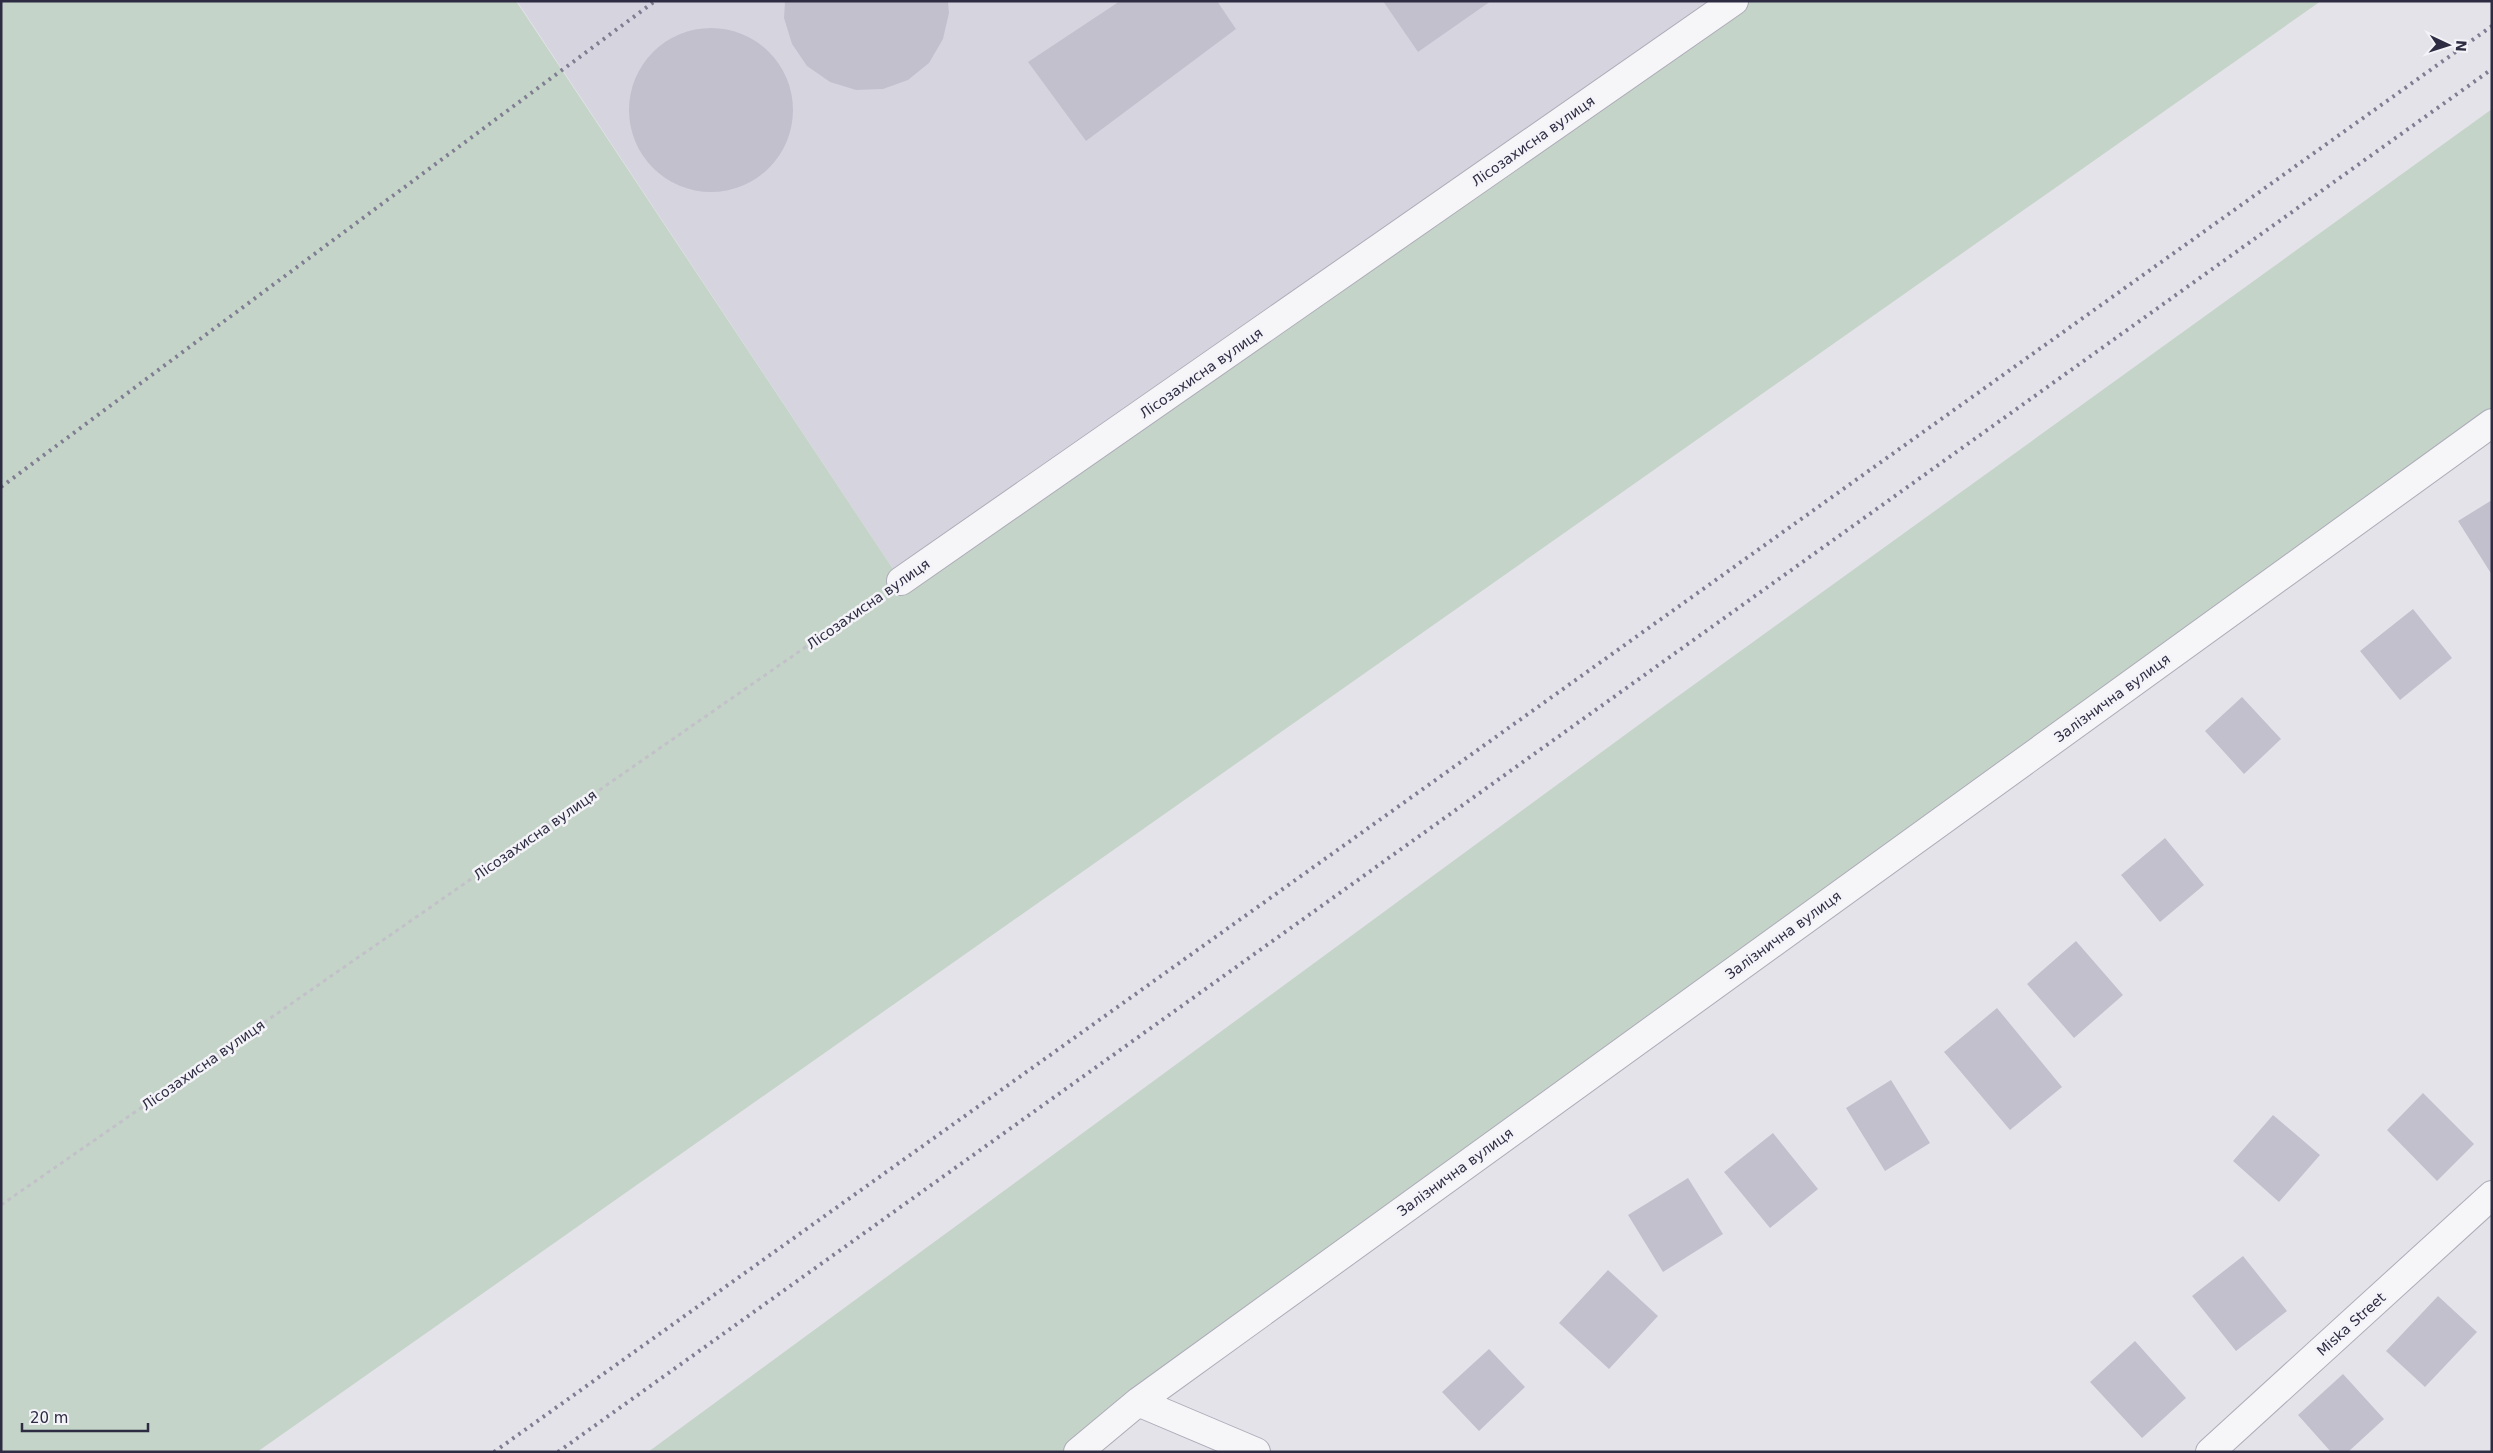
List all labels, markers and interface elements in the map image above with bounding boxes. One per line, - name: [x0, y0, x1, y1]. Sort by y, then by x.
- north arrow: [2423, 20, 2473, 70]
- text: N: [2453, 40, 2469, 52]
- street label: Лісозахисна вулиця: [1468, 92, 1598, 190]
- street label: Лісозахисна вулиця: [1136, 324, 1266, 422]
- street label: Лісозахисна вулиця: [803, 555, 933, 653]
- street label: Залізнична вулиця: [2051, 651, 2173, 745]
- street label: Лісозахисна вулиця: [470, 786, 600, 884]
- street label: Залізнична вулиця: [1722, 888, 1844, 982]
- street label: Лісозахисна вулиця: [138, 1016, 268, 1114]
- street label: Залізнична вулиця: [1394, 1125, 1516, 1219]
- street label: Miska Street: [2313, 1289, 2389, 1359]
- scale bar: [22, 1400, 149, 1432]
- text: 20 m: [30, 1409, 68, 1427]

